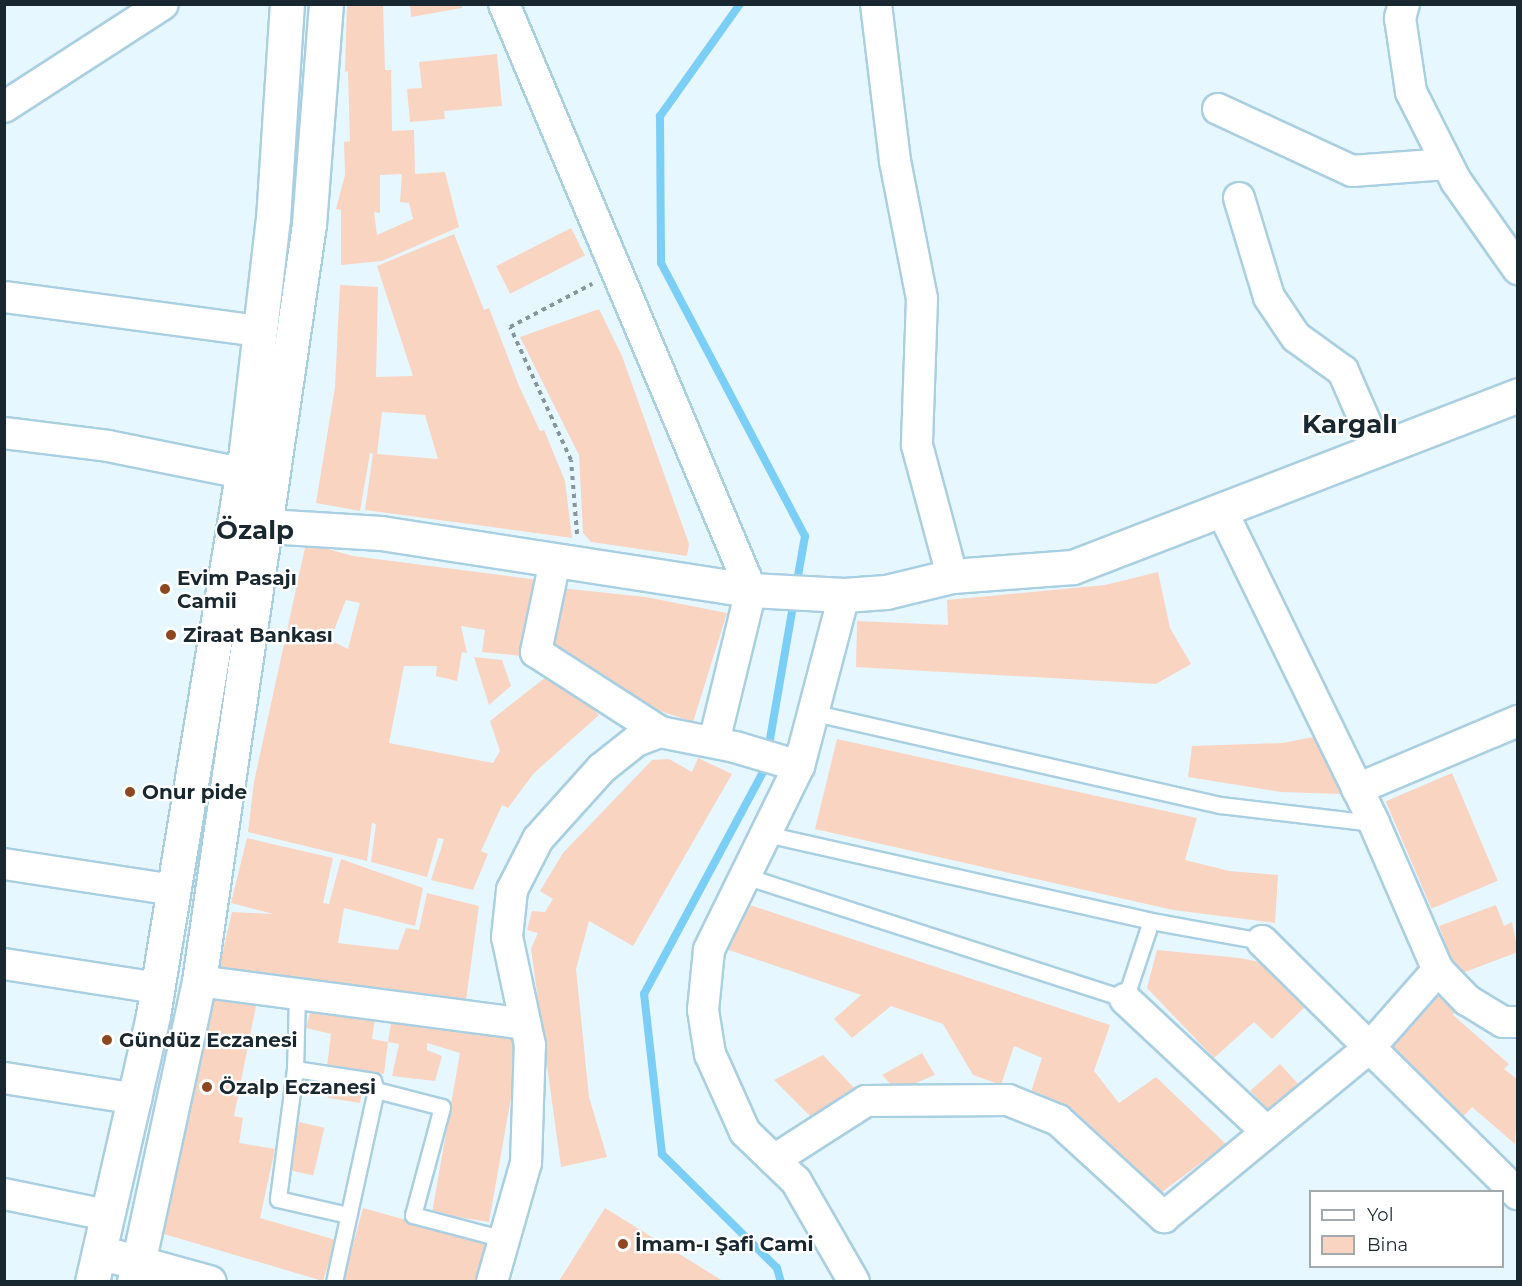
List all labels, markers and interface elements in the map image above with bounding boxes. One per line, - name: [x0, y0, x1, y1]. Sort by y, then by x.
- district label: Kargalı: [1302, 409, 1398, 441]
- district label: Özalp: [216, 515, 294, 547]
- place label: Evim Pasajı Camii: [177, 566, 297, 613]
- marker: Evim Pasajı Camii: [158, 582, 172, 596]
- place label: Ziraat Bankası: [183, 623, 333, 647]
- marker: Ziraat Bankası: [164, 628, 178, 642]
- place label: Onur pide: [142, 780, 247, 804]
- marker: Onur pide: [123, 785, 137, 799]
- place label: Gündüz Eczanesi: [119, 1028, 298, 1052]
- marker: Gündüz Eczanesi: [100, 1033, 114, 1047]
- place label: Özalp Eczanesi: [219, 1075, 376, 1099]
- marker: Özalp Eczanesi: [200, 1080, 214, 1094]
- legend: [1309, 1190, 1504, 1268]
- text: Yol: [1367, 1204, 1393, 1226]
- place label: İmam-ı Şafi Cami: [635, 1232, 814, 1256]
- text: Bina: [1367, 1234, 1408, 1256]
- marker: İmam-ı Şafi Cami: [616, 1237, 630, 1251]

